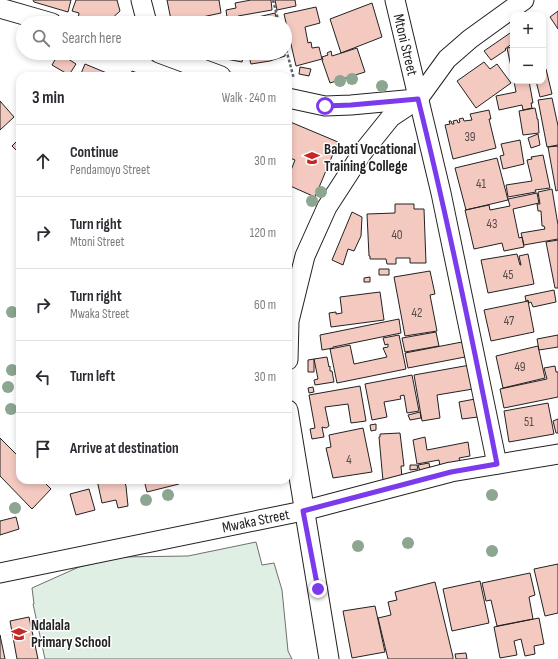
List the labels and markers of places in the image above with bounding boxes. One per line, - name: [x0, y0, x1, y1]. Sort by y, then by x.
- place label: Babati Vocational Training College: [324, 140, 416, 176]
- school or university icon: Babati Vocational Training College: [303, 149, 321, 167]
- place label: Ndalala Primary School: [31, 616, 111, 652]
- school or university icon: Ndalala Primary School: [10, 625, 28, 643]

